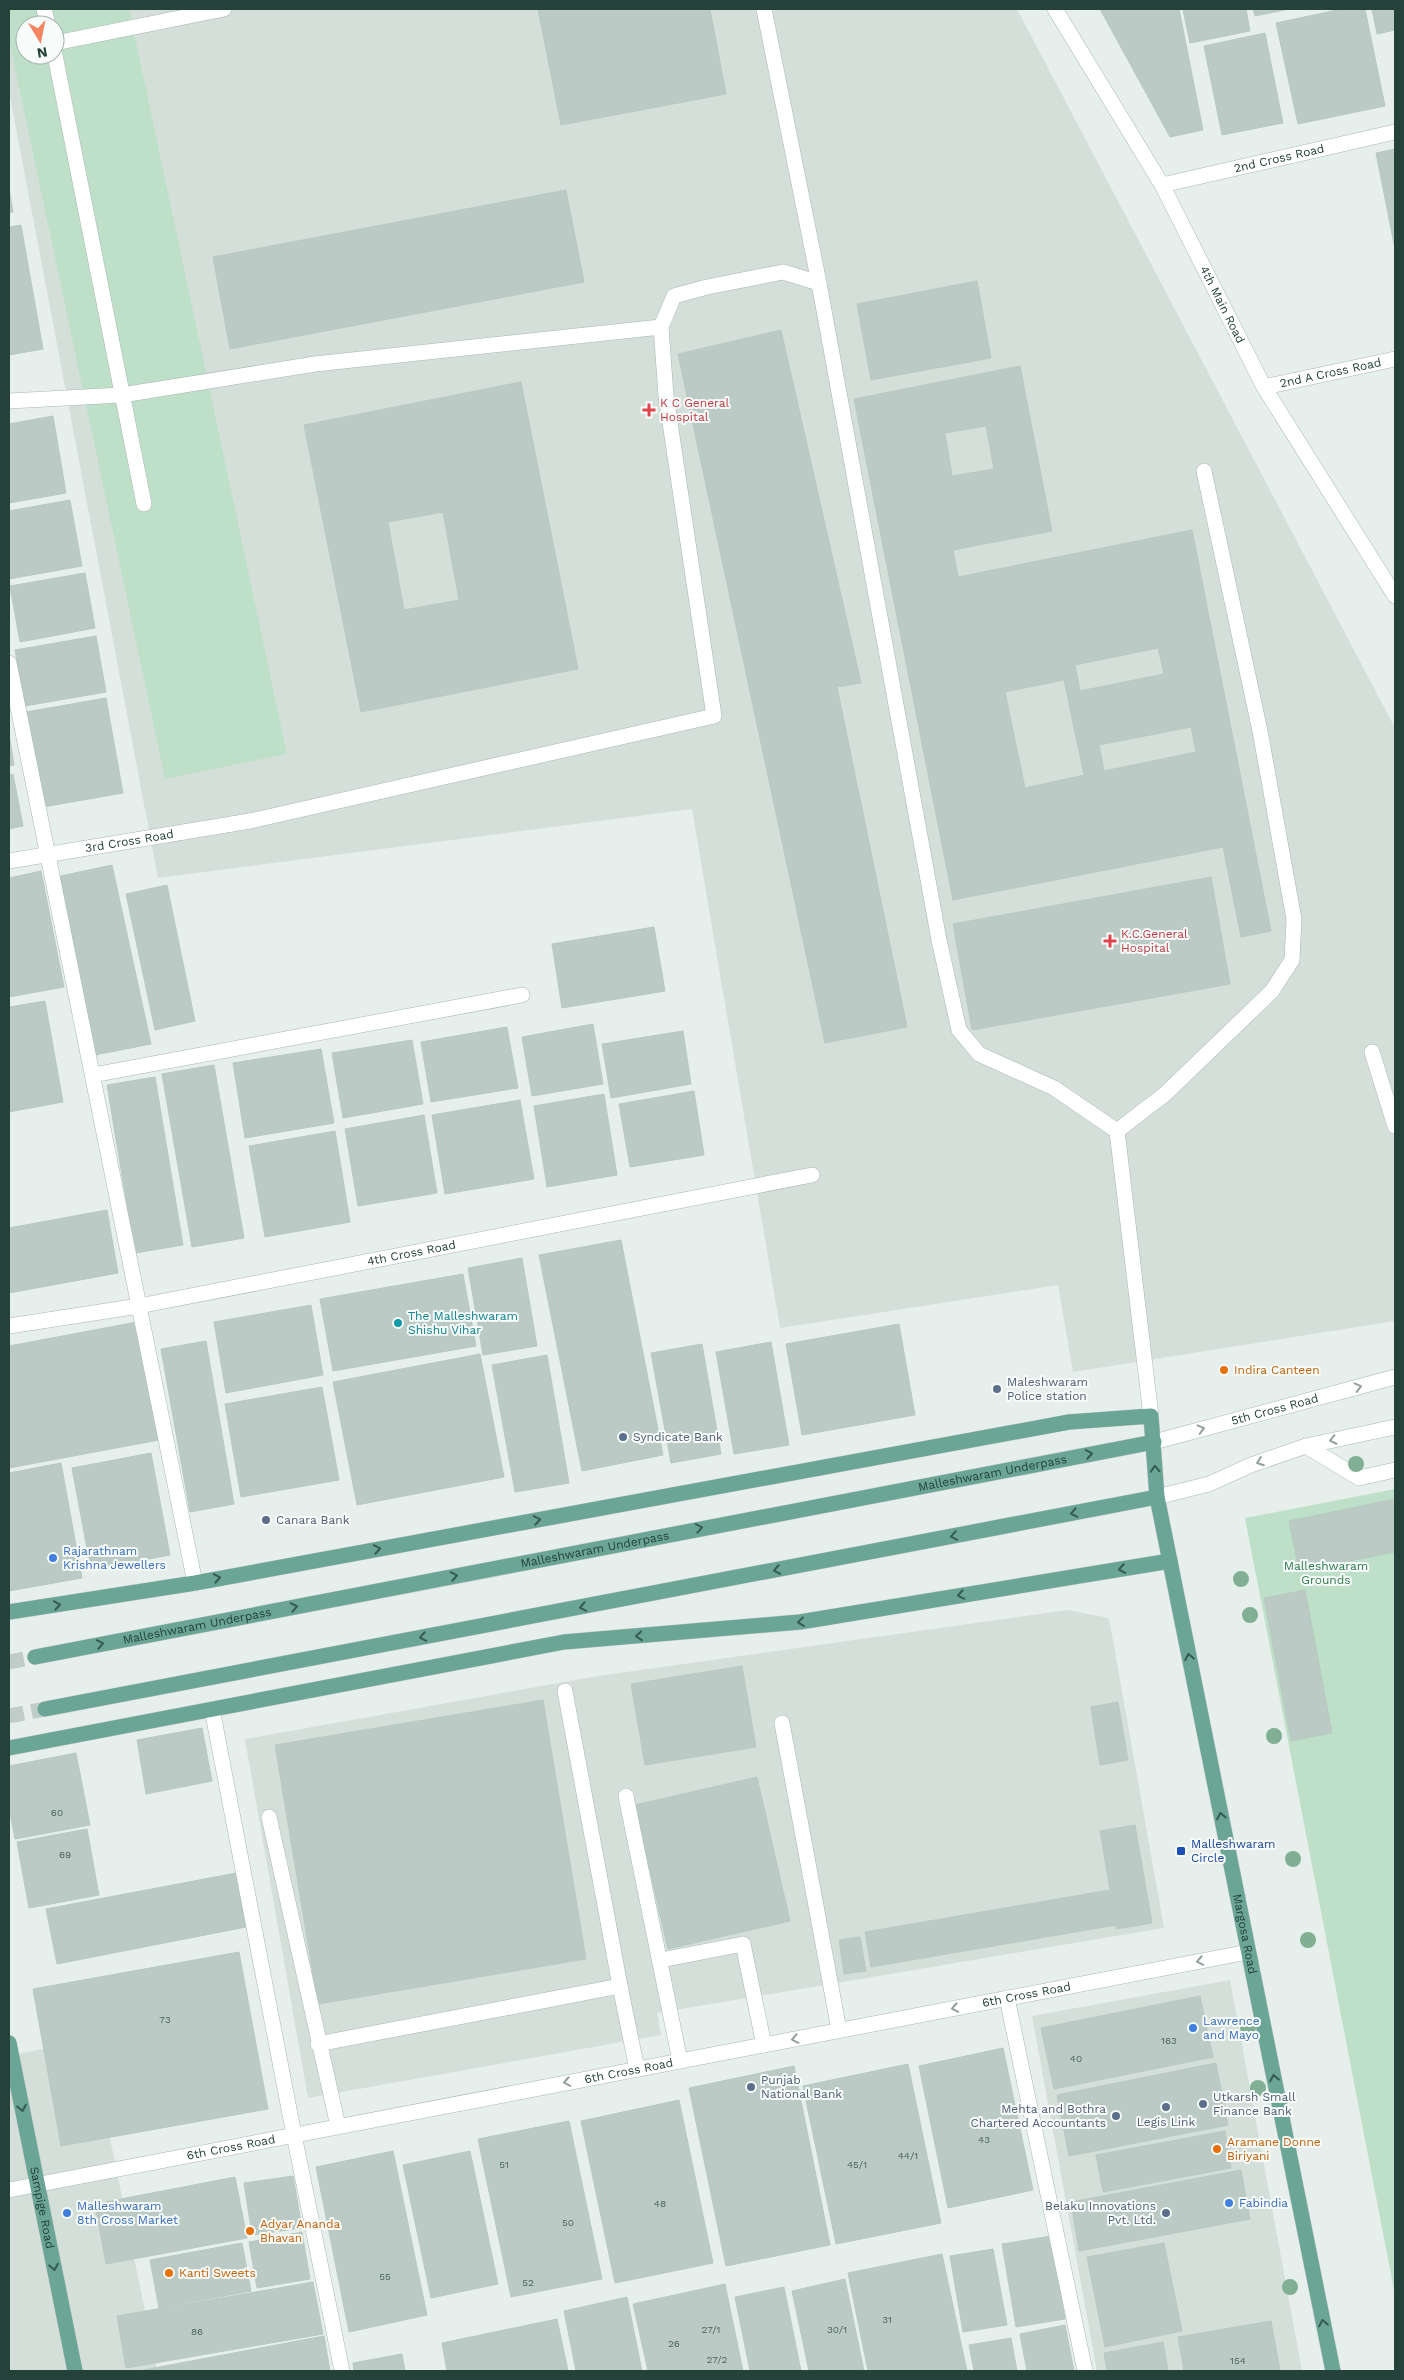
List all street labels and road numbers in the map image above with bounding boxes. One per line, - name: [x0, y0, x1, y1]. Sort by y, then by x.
- street label: 2nd Cross Road: [1232, 141, 1326, 175]
- street label: 4th Main Road: [1197, 264, 1248, 346]
- street label: 2nd A Cross Road: [1278, 355, 1382, 390]
- street label: 3rd Cross Road: [84, 827, 175, 855]
- street label: 4th Cross Road: [366, 1238, 457, 1268]
- street label: 5th Cross Road: [1230, 1391, 1320, 1428]
- street label: Malleshwaram Underpass: [917, 1452, 1068, 1494]
- street label: Malleshwaram Underpass: [519, 1528, 670, 1571]
- street label: Malleshwaram Underpass: [122, 1605, 272, 1647]
- street label: Margosa Road: [1230, 1893, 1260, 1975]
- street label: 6th Cross Road: [981, 1979, 1072, 2010]
- street label: 6th Cross Road: [583, 2056, 674, 2086]
- street label: 6th Cross Road: [185, 2132, 276, 2163]
- street label: Sampige Road: [27, 2165, 57, 2250]

